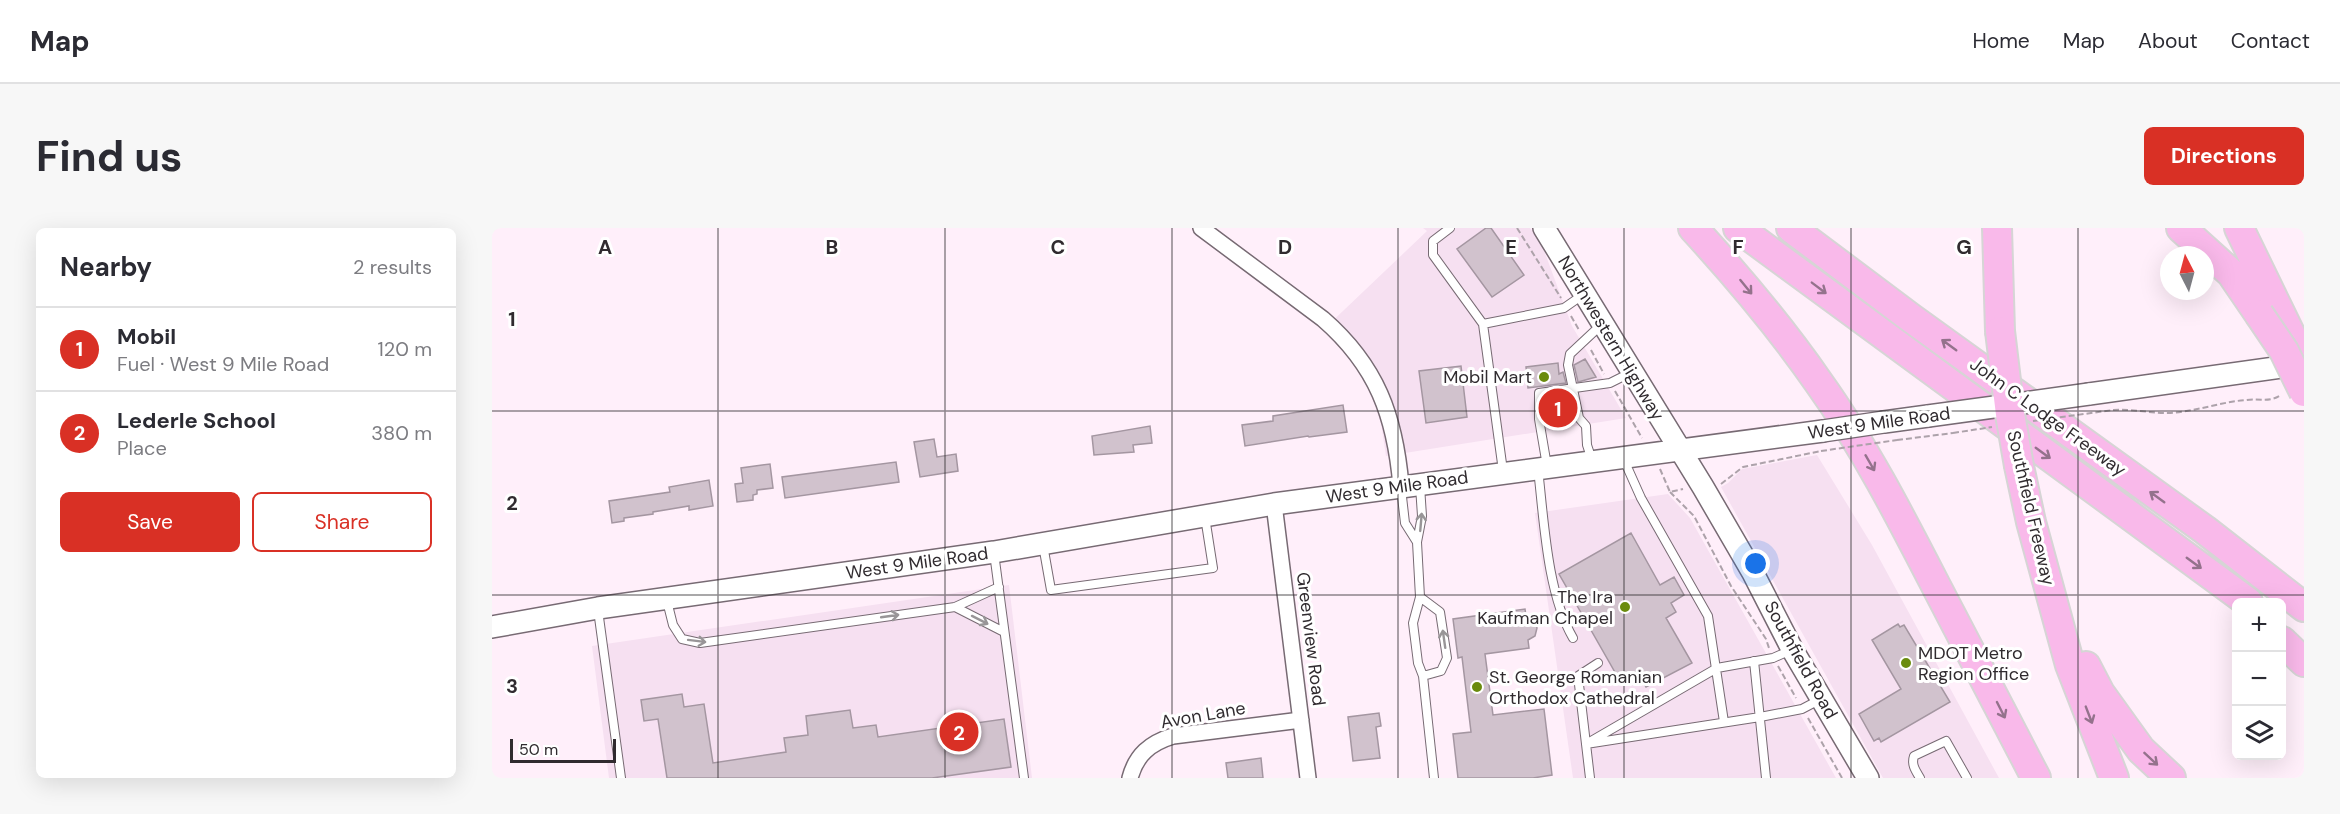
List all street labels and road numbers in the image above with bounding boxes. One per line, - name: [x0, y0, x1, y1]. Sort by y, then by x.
- street label: Northwestern Highway: [1552, 251, 1670, 425]
- street label: John C Lodge Freeway: [1965, 352, 2131, 482]
- street label: West 9 Mile Road: [1806, 401, 1952, 445]
- street label: Southfield Freeway: [2002, 428, 2060, 588]
- street label: West 9 Mile Road: [1324, 465, 1470, 509]
- street label: West 9 Mile Road: [844, 541, 990, 585]
- street label: Greenview Road: [1291, 571, 1331, 707]
- street label: Southfield Road: [1759, 597, 1843, 723]
- street label: Avon Lane: [1159, 696, 1247, 734]

